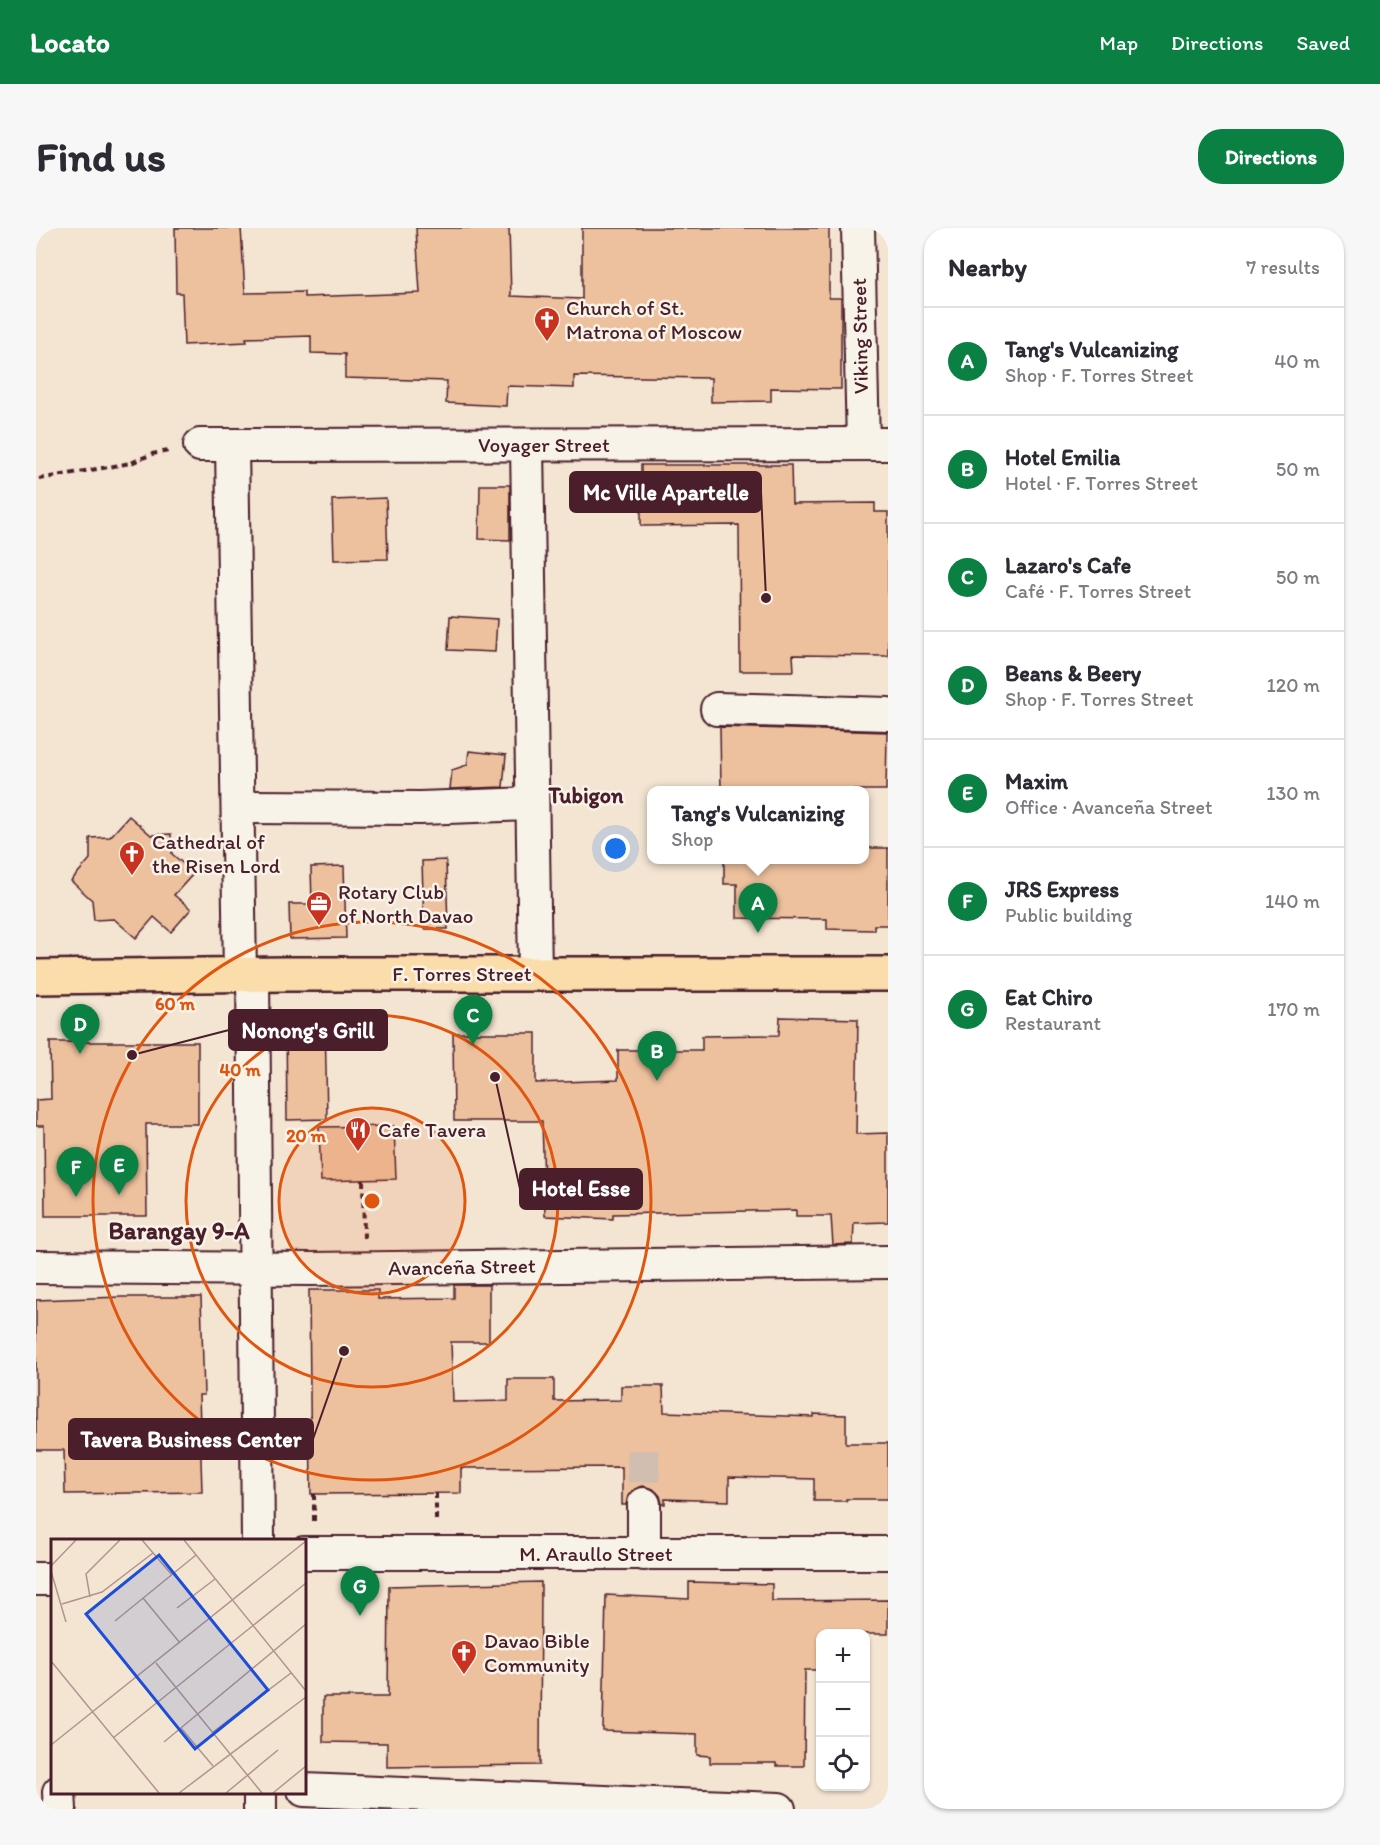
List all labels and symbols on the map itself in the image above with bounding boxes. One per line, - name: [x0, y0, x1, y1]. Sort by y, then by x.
- street label: Viking Street: [846, 278, 873, 394]
- place label: Church of St. Matrona of Moscow: [566, 295, 742, 344]
- church icon: Church of St. Matrona of Moscow: [532, 305, 562, 343]
- street label: Voyager Street: [478, 432, 610, 457]
- callout: Mc Ville Apartelle: [570, 472, 761, 512]
- text: Mc Ville Apartelle: [583, 479, 749, 506]
- district label: Tubigon: [548, 782, 624, 809]
- place label: Cathedral of the Risen Lord: [152, 829, 281, 878]
- your location: [601, 834, 630, 863]
- church icon: Cathedral of the Risen Lord: [117, 839, 147, 877]
- place label: Rotary Club of North Davao: [338, 879, 474, 928]
- pin: A: [738, 884, 778, 933]
- office icon: Rotary Club of North Davao: [304, 889, 334, 927]
- street label: F. Torres Street: [392, 961, 532, 986]
- text: 60 m: [155, 993, 196, 1015]
- pin: C: [454, 996, 492, 1045]
- pin: D: [60, 1004, 99, 1054]
- callout: Nonong's Grill: [229, 1010, 387, 1050]
- text: Nonong's Grill: [241, 1017, 375, 1044]
- pin: B: [638, 1032, 676, 1081]
- text: 40 m: [219, 1059, 261, 1081]
- restaurant icon: Cafe Tavera: [343, 1115, 373, 1153]
- place label: Cafe Tavera: [378, 1117, 486, 1142]
- text: 20 m: [286, 1125, 327, 1147]
- pin: E: [100, 1146, 139, 1195]
- pin: F: [56, 1148, 96, 1197]
- callout: Hotel Esse: [520, 1169, 642, 1209]
- text: Hotel Esse: [532, 1175, 631, 1202]
- centre of rings: [362, 1191, 382, 1211]
- district label: Barangay 9-A: [108, 1216, 250, 1246]
- street label: Avanceña Street: [388, 1253, 536, 1280]
- callout: Tavera Business Center: [69, 1419, 313, 1459]
- text: Tavera Business Center: [80, 1426, 303, 1453]
- inset map: [51, 1539, 306, 1794]
- street label: M. Araullo Street: [519, 1541, 673, 1566]
- pin: G: [340, 1566, 380, 1616]
- place label: Davao Bible Community: [484, 1628, 590, 1677]
- church icon: Davao Bible Community: [449, 1638, 479, 1676]

